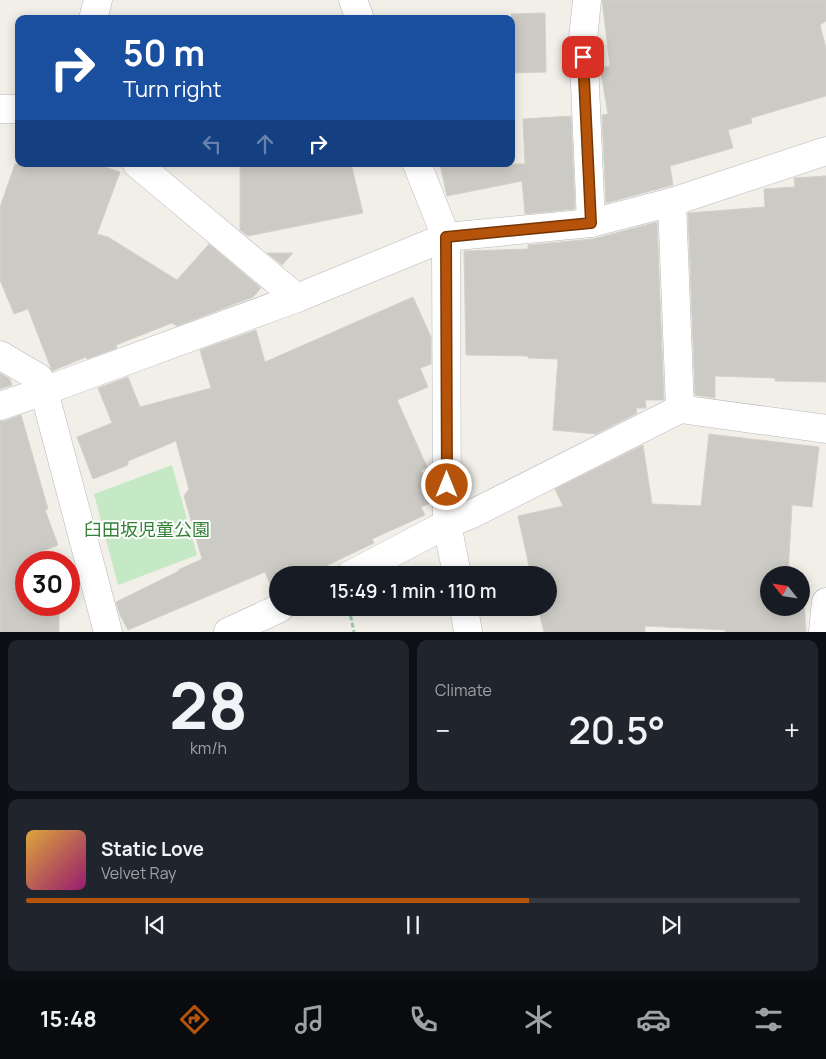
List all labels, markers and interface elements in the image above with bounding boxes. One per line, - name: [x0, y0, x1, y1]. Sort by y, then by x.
- text: 50 m: [123, 29, 205, 77]
- icon: right: [40, 35, 105, 100]
- pin: [562, 36, 604, 78]
- icon: arrive: [569, 43, 597, 71]
- text: Turn right: [123, 74, 221, 104]
- icon: left: [198, 130, 226, 158]
- icon: ahead: [251, 130, 279, 158]
- icon: right: [304, 130, 332, 158]
- position arrow: [420, 458, 472, 510]
- park label: 臼田坂児童公園: [84, 517, 210, 541]
- speed limit sign: 30: [15, 551, 80, 616]
- north arrow: [760, 566, 810, 616]
- map controls: [760, 566, 810, 616]
- text: 15:49 · 1 min · 110 m: [329, 578, 497, 604]
- text: 28: [169, 660, 248, 749]
- text: Climate: [435, 679, 492, 701]
- text: 20.5°: [569, 703, 665, 755]
- text: −: [435, 711, 450, 749]
- text: +: [784, 711, 800, 749]
- text: km/h: [190, 737, 227, 759]
- text: Static Love: [101, 836, 204, 862]
- text: Velvet Ray: [101, 862, 177, 884]
- icon: previous: [141, 911, 169, 939]
- icon: pause: [399, 911, 427, 939]
- icon: next: [657, 911, 685, 939]
- icon: directions: [177, 1002, 212, 1037]
- icon: music: [292, 1002, 327, 1037]
- icon: phone: [406, 1002, 441, 1037]
- icon: climate: [521, 1002, 556, 1037]
- icon: car: [636, 1002, 671, 1037]
- icon: filters: [751, 1002, 786, 1037]
- text: 15:48: [40, 1004, 97, 1034]

